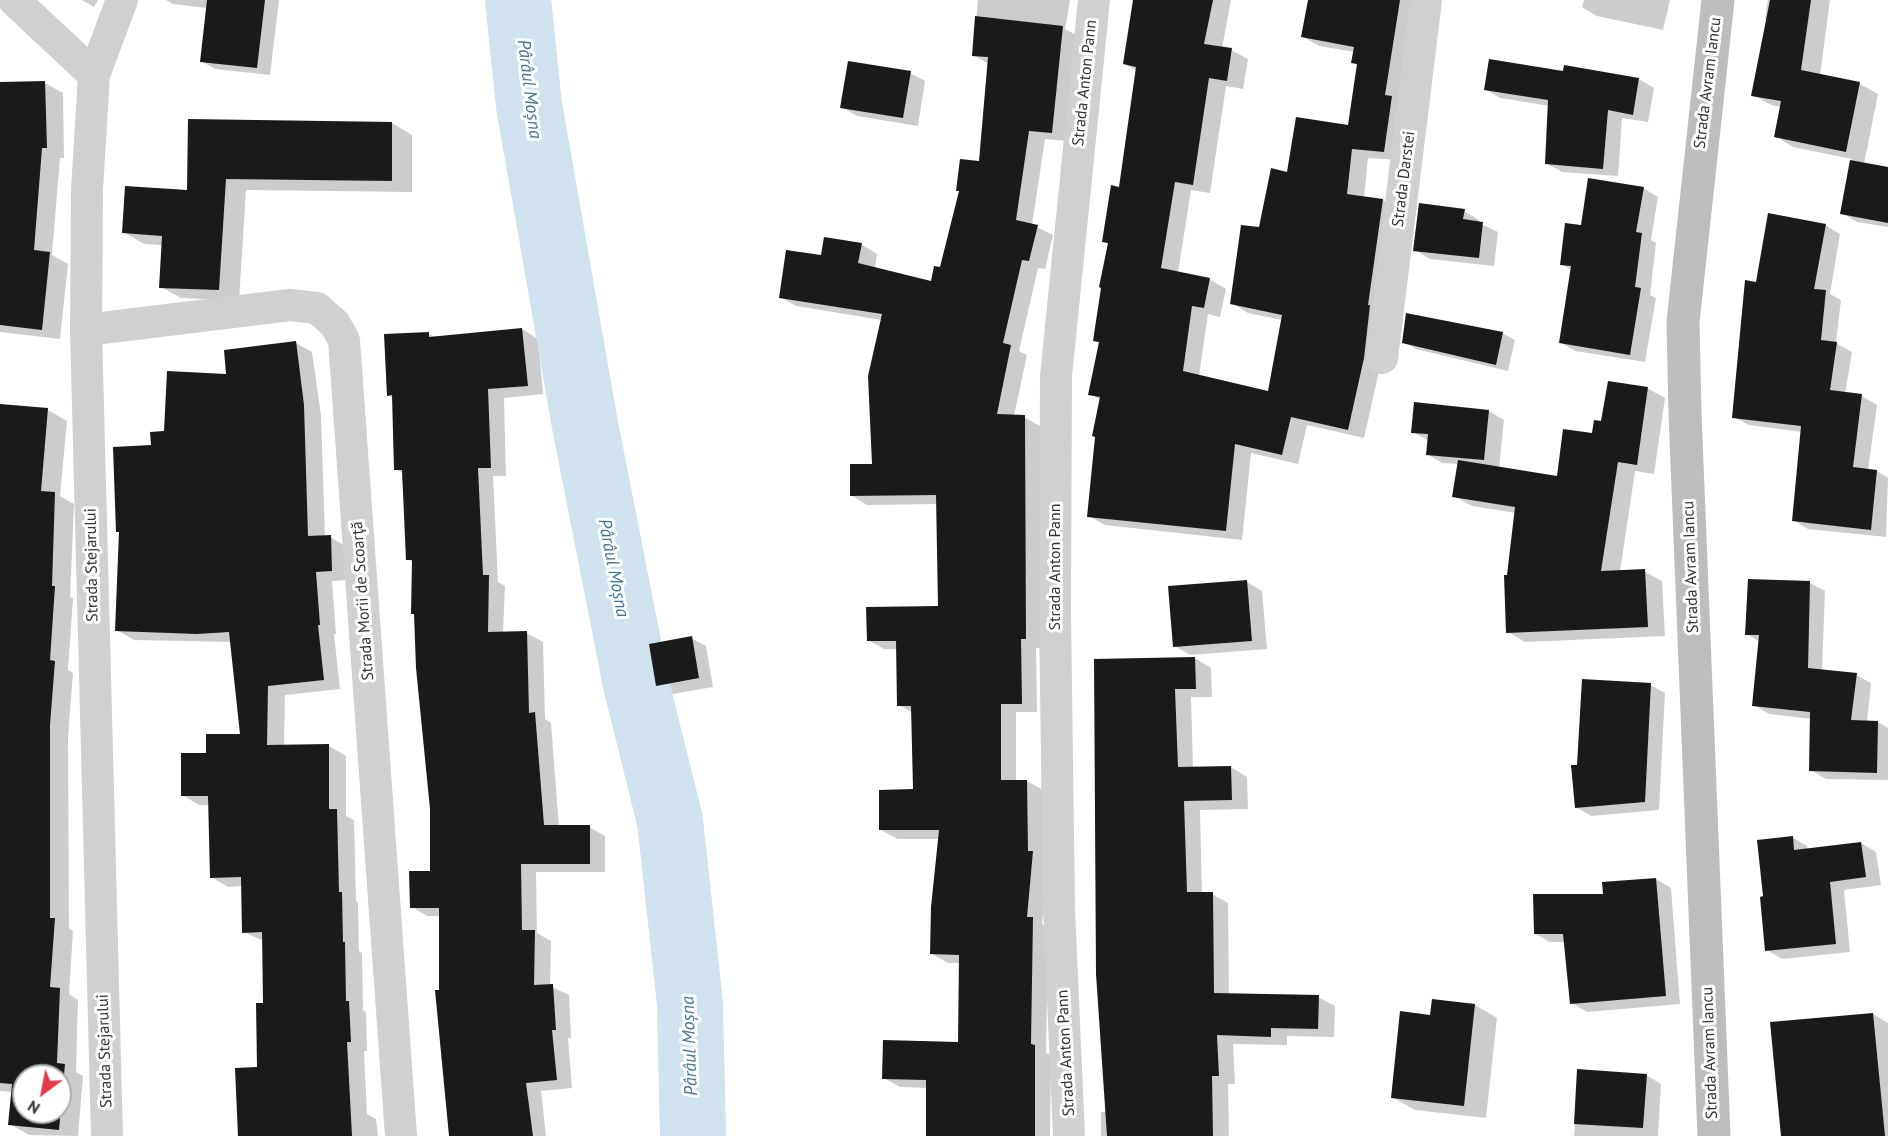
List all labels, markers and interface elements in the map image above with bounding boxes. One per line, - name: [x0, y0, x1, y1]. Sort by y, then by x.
- street label: Strada Avram Iancu: [1690, 16, 1726, 150]
- street label: Strada Anton Pann: [1069, 19, 1101, 147]
- water label: Pârâul Moșna: [512, 38, 546, 140]
- street label: Strada Darstei: [1389, 130, 1419, 228]
- street label: Strada Avram Iancu: [1679, 500, 1703, 634]
- street label: Strada Anton Pann: [1045, 504, 1065, 630]
- street label: Strada Stejarului: [81, 508, 103, 622]
- water label: Pârâul Moșna: [593, 517, 633, 619]
- street label: Strada Morii de Scoarţă: [348, 521, 378, 681]
- street label: Strada Avram Iancu: [1698, 986, 1722, 1120]
- street label: Strada Anton Pann: [1053, 989, 1079, 1117]
- street label: Strada Stejarului: [93, 994, 117, 1108]
- water label: Pârâul Moșna: [677, 996, 703, 1096]
- north arrow: [12, 1064, 72, 1124]
- text: N: [24, 1096, 43, 1119]

